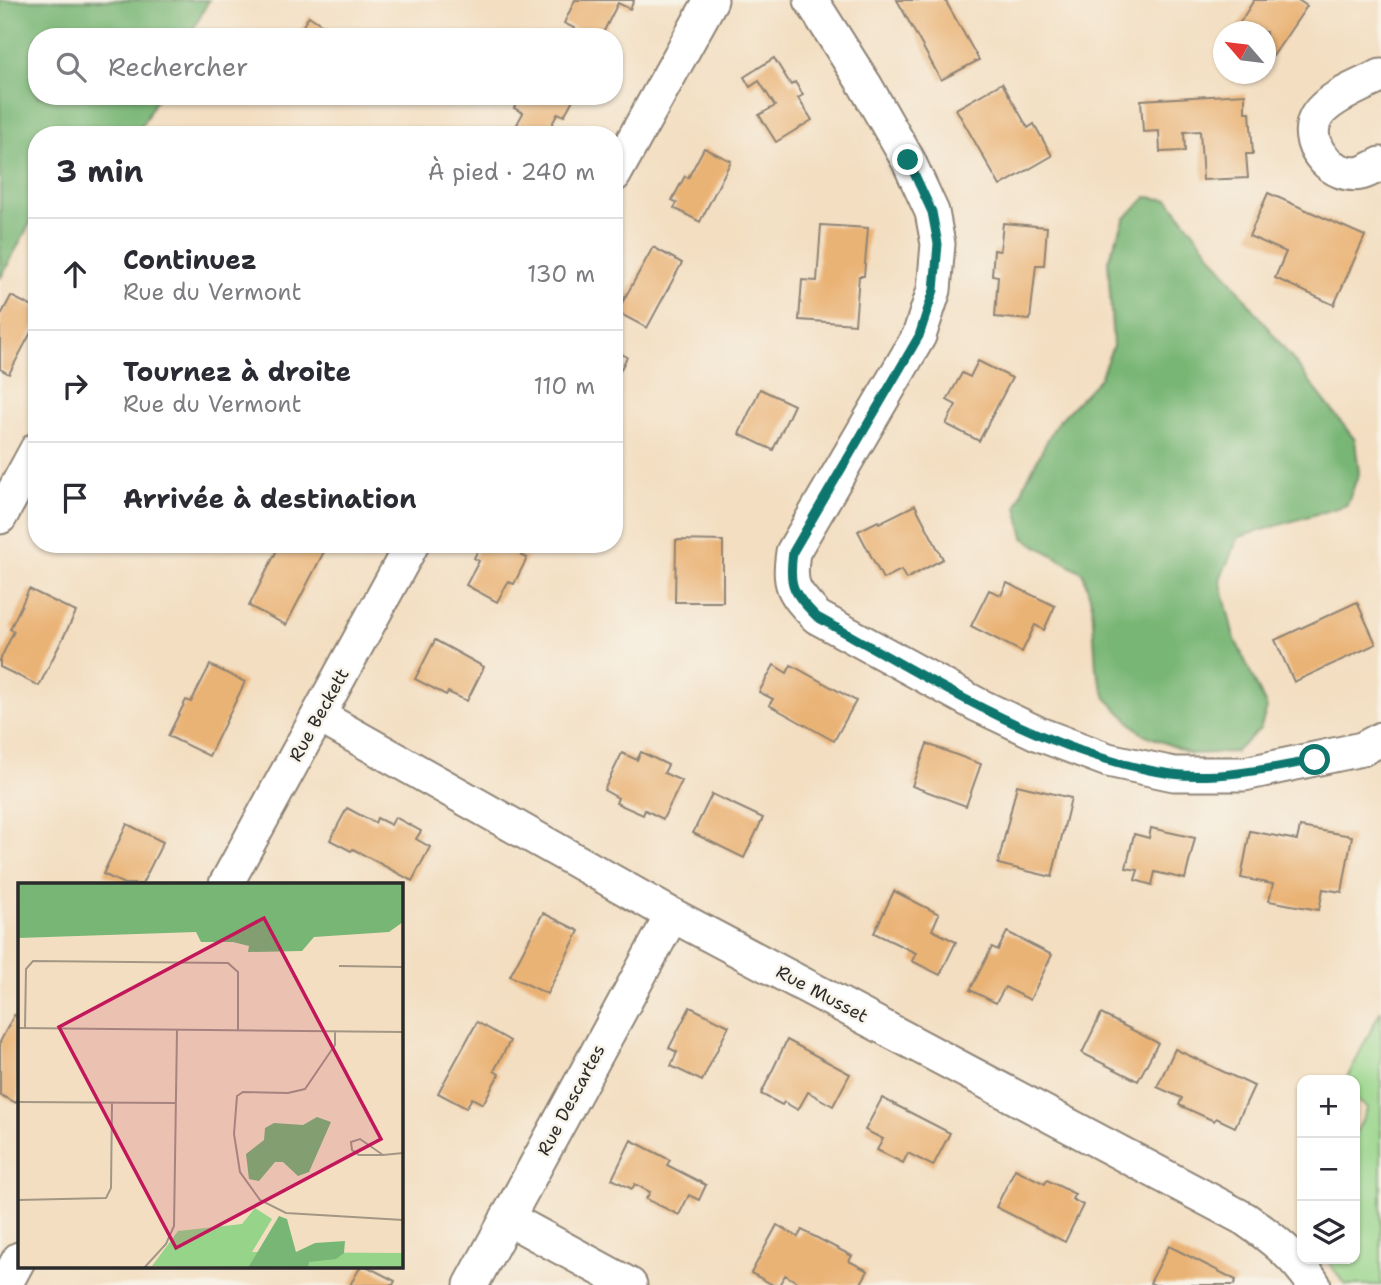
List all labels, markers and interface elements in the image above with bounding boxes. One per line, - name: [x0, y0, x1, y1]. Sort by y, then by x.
- north arrow: [1213, 21, 1276, 84]
- search box: [28, 28, 623, 105]
- icon: search: [52, 48, 90, 86]
- text: Rechercher: [108, 49, 248, 84]
- route end: [892, 144, 923, 175]
- text: 3 min: [56, 151, 143, 192]
- text: À pied · 240 m: [428, 157, 595, 187]
- text: Continuez: [123, 242, 257, 277]
- icon: ahead: [56, 255, 94, 293]
- text: 130 m: [527, 259, 595, 289]
- text: Rue du Vermont: [123, 277, 302, 307]
- text: Tournez à droite: [123, 354, 351, 389]
- icon: right: [56, 367, 94, 405]
- text: 110 m: [533, 371, 595, 401]
- text: Rue du Vermont: [123, 389, 302, 419]
- icon: arrive: [56, 479, 94, 517]
- text: Arrivée à destination: [123, 481, 417, 516]
- street label: Rue Beckett: [284, 664, 355, 766]
- route start: [1299, 744, 1330, 775]
- inset map: [18, 883, 402, 1268]
- street label: Rue Musset: [772, 960, 872, 1028]
- street label: Rue Descartes: [532, 1040, 610, 1160]
- map controls: [1297, 1075, 1360, 1264]
- button: +: [1297, 1075, 1360, 1138]
- button: −: [1297, 1138, 1360, 1201]
- button: layers: [1297, 1201, 1360, 1264]

